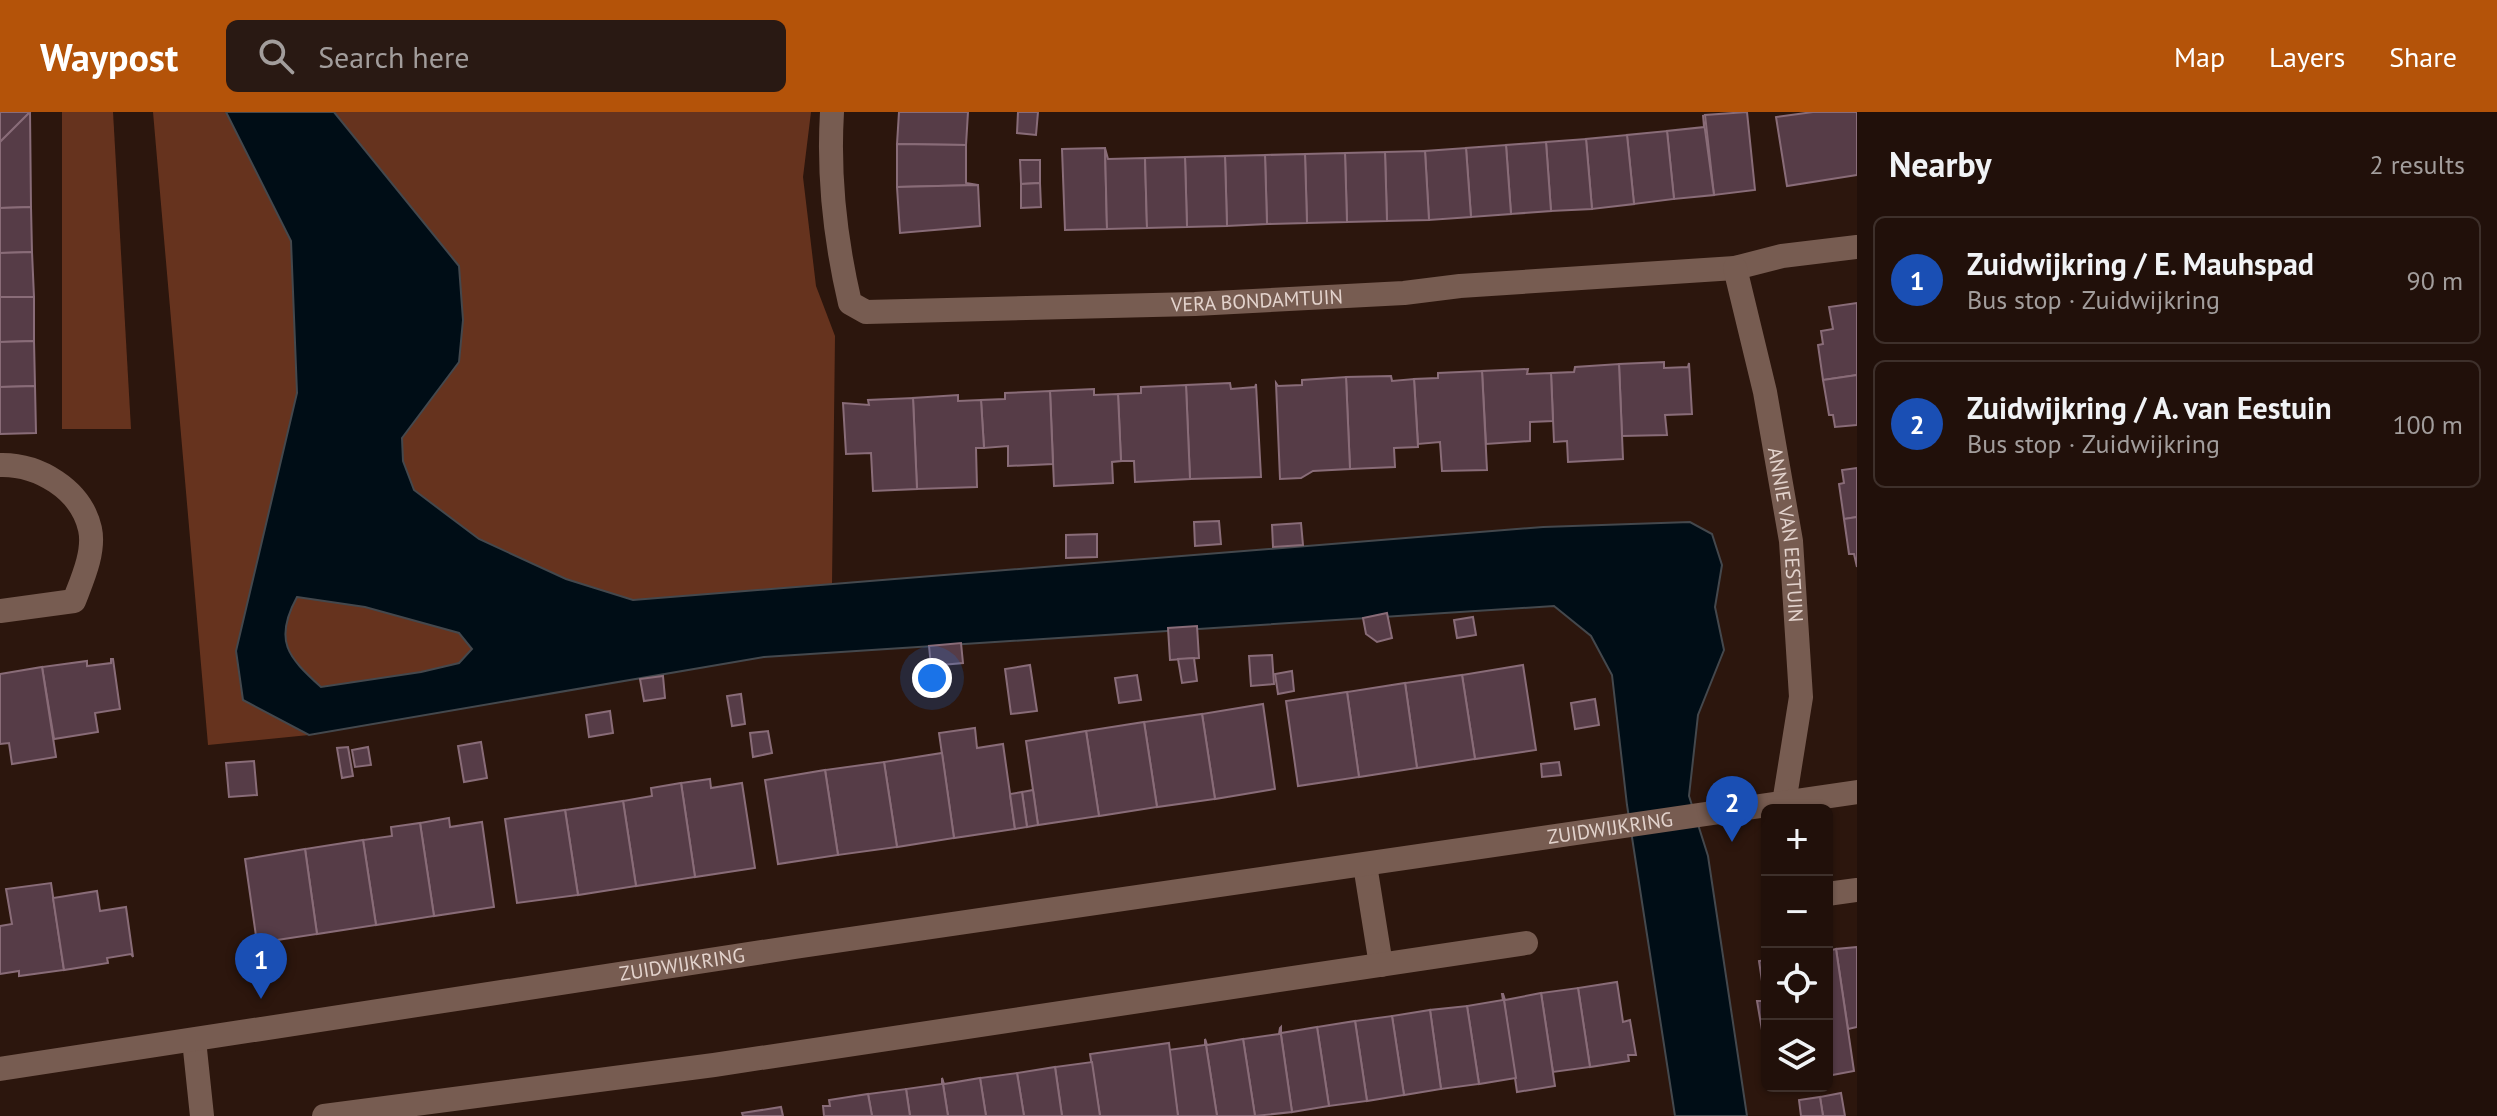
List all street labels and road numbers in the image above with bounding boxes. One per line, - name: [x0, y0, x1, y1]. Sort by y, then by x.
- street label: VERA BONDAMTUIN: [1170, 283, 1344, 318]
- street label: ANNIE VAN EESTUIN: [1762, 445, 1809, 623]
- street label: ZUIDWIJKRING: [1546, 806, 1674, 850]
- street label: ZUIDWIJKRING: [618, 942, 746, 987]

